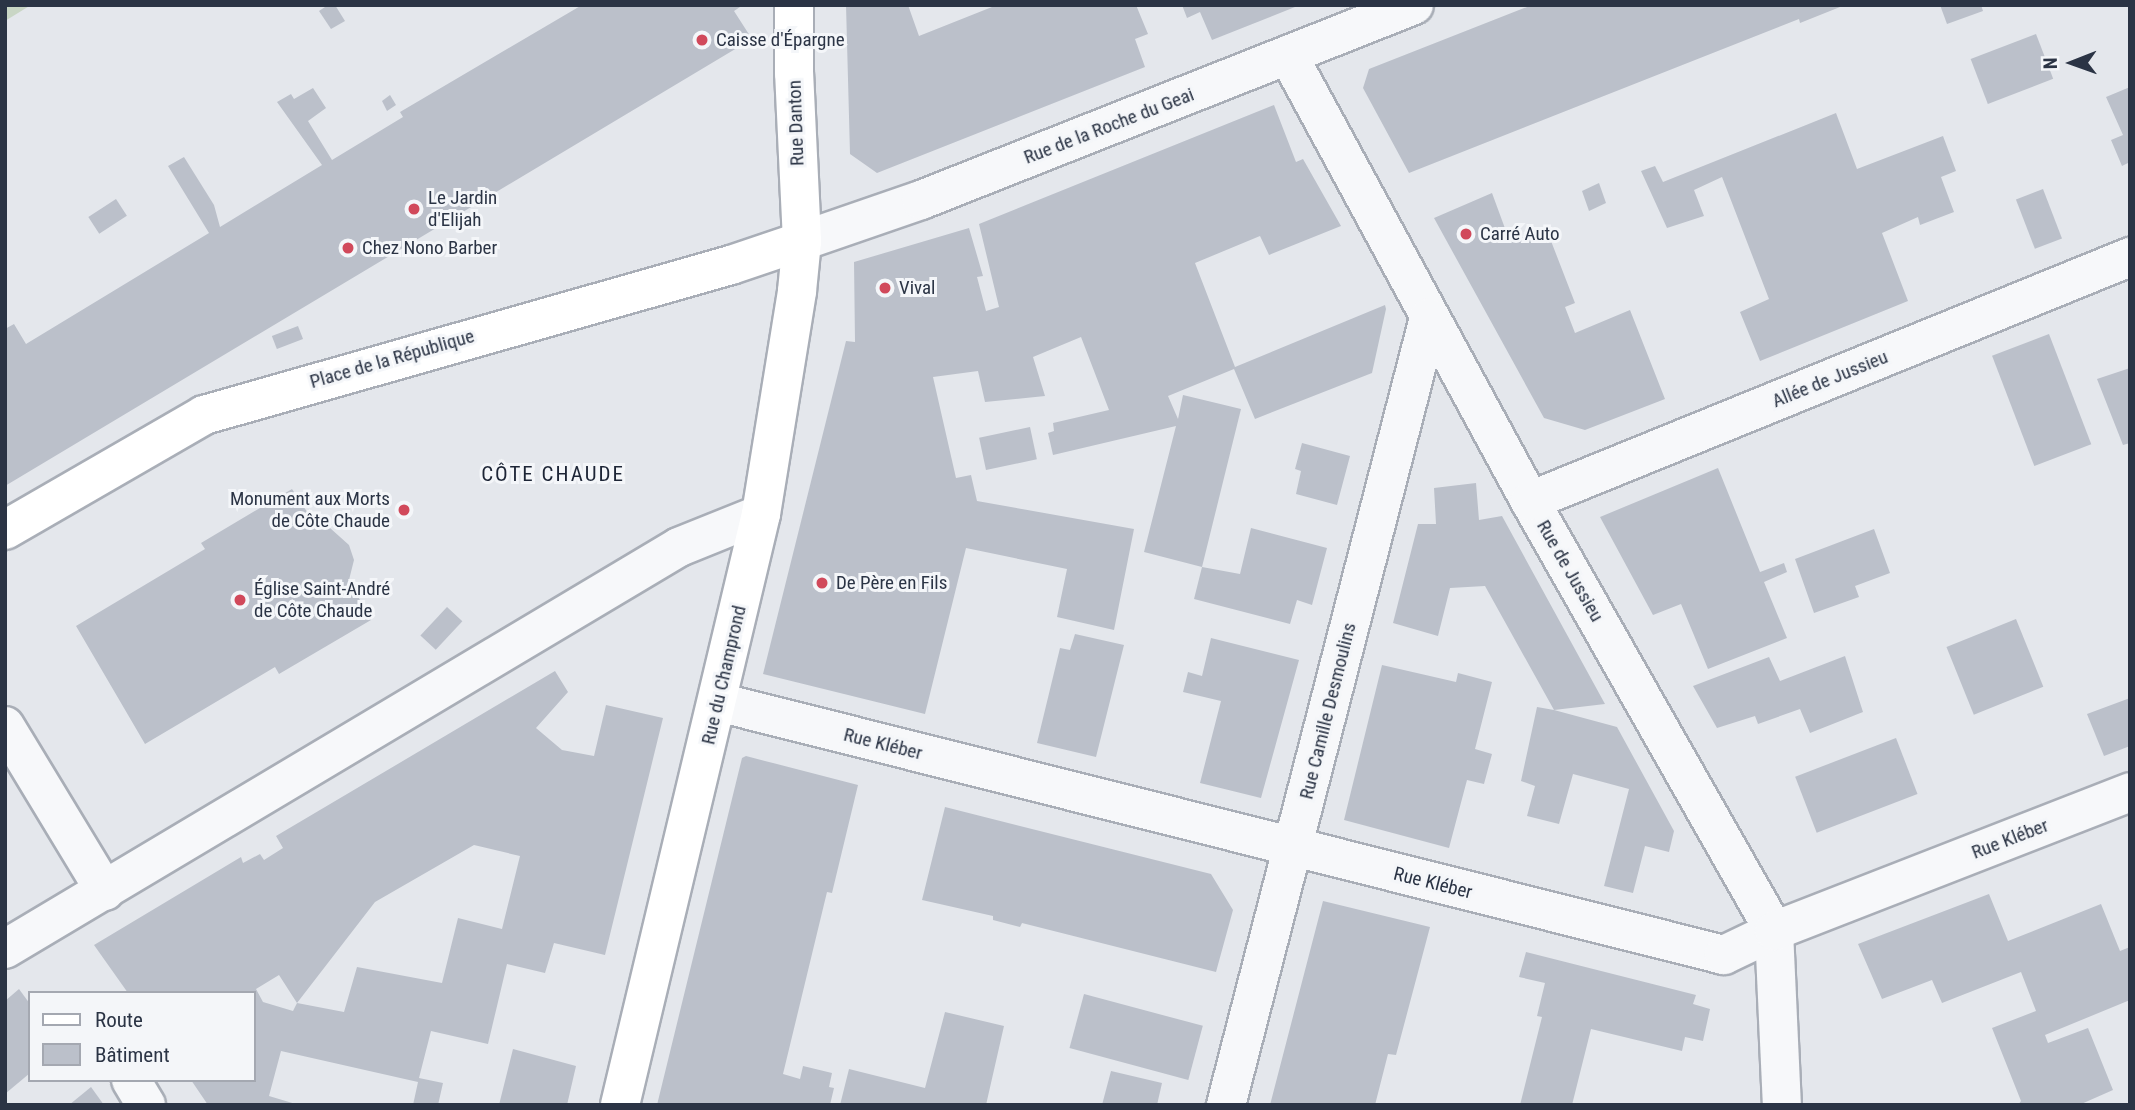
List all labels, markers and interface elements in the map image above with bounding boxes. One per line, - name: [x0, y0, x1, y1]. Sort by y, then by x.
- north arrow: [2037, 28, 2107, 98]
- place label: Caisse d'Épargne: [716, 29, 845, 51]
- marker: Caisse d'Épargne: [694, 32, 710, 48]
- text: N: [2039, 57, 2062, 69]
- street label: Rue Danton: [783, 80, 809, 166]
- street label: Rue de la Roche du Geai: [1021, 83, 1197, 169]
- place label: Le Jardin d'Elijah: [428, 187, 497, 231]
- marker: Le Jardin d'Elijah: [406, 201, 422, 217]
- place label: Carré Auto: [1480, 223, 1560, 245]
- marker: Carré Auto: [1458, 226, 1474, 242]
- place label: Chez Nono Barber: [362, 237, 497, 259]
- marker: Chez Nono Barber: [340, 240, 356, 256]
- place label: Vival: [899, 277, 935, 299]
- marker: Vival: [877, 280, 893, 296]
- street label: Place de la République: [307, 325, 477, 393]
- street label: Allée de Jussieu: [1769, 345, 1891, 413]
- district label: CÔTE CHAUDE: [483, 461, 623, 487]
- place label: Monument aux Morts de Côte Chaude: [230, 488, 390, 532]
- marker: Monument aux Morts de Côte Chaude: [396, 502, 412, 518]
- street label: Rue de Jussieu: [1532, 516, 1608, 626]
- place label: De Père en Fils: [836, 572, 947, 594]
- marker: De Père en Fils: [814, 575, 830, 591]
- place label: Église Saint-André de Côte Chaude: [254, 578, 390, 622]
- marker: Église Saint-André de Côte Chaude: [232, 592, 248, 608]
- street label: Rue du Champrond: [697, 603, 751, 747]
- street label: Rue Camille Desmoulins: [1295, 620, 1361, 802]
- street label: Rue Kléber: [841, 723, 925, 765]
- street label: Rue Kléber: [1968, 814, 2052, 864]
- street label: Rue Kléber: [1391, 862, 1475, 904]
- legend: [28, 991, 256, 1082]
- text: Route: [95, 1008, 143, 1032]
- text: Bâtiment: [95, 1043, 170, 1067]

